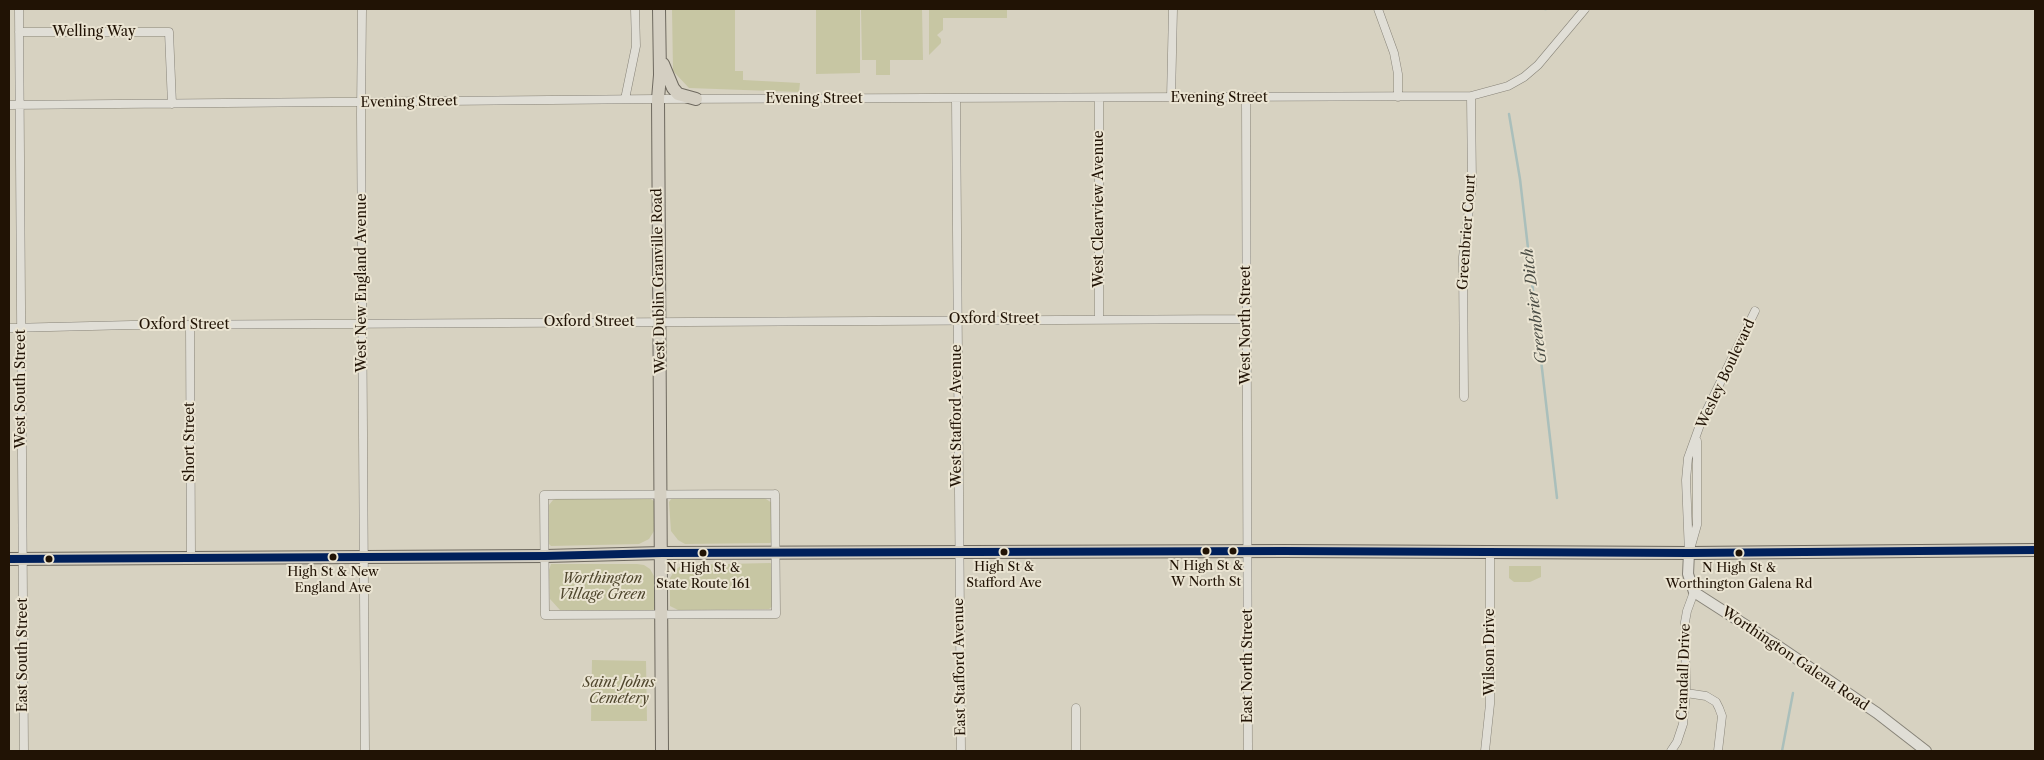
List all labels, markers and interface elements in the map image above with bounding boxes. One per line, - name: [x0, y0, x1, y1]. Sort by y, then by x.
- street label: Welling Way: [52, 24, 136, 40]
- street label: Evening Street: [1170, 90, 1268, 106]
- street label: Evening Street: [765, 91, 863, 107]
- street label: Evening Street: [360, 93, 458, 111]
- street label: West Clearview Avenue: [1091, 130, 1107, 288]
- street label: Greenbrier Court: [1455, 173, 1479, 291]
- street label: West Dublin Granville Road: [649, 188, 669, 374]
- street label: West New England Avenue: [354, 194, 370, 372]
- water label: Greenbrier Ditch: [1519, 247, 1551, 365]
- street label: West North Street: [1238, 265, 1254, 385]
- street label: Oxford Street: [949, 311, 1039, 327]
- street label: Oxford Street: [544, 314, 634, 330]
- street label: Oxford Street: [139, 317, 229, 333]
- street label: Wesley Boulevard: [1693, 317, 1759, 431]
- street label: West South Street: [13, 329, 29, 449]
- street label: West Stafford Avenue: [949, 344, 965, 488]
- street label: Short Street: [182, 402, 198, 482]
- marker: N High St & W North St: [1201, 546, 1211, 556]
- unlabelled marker: [1228, 546, 1238, 556]
- marker: High St & Stafford Ave: [999, 547, 1009, 557]
- marker: N High St & State Route 161: [698, 548, 708, 558]
- marker: N High St & Worthington Galena Rd: [1734, 548, 1744, 558]
- marker: High St & New England Ave: [328, 552, 338, 562]
- unlabelled marker: [44, 554, 54, 564]
- place label: N High St & W North St: [1169, 558, 1243, 589]
- place label: High St & Stafford Ave: [966, 559, 1042, 590]
- place label: N High St & State Route 161: [656, 560, 750, 591]
- place label: N High St & Worthington Galena Rd: [1666, 560, 1812, 591]
- place label: High St & New England Ave: [287, 564, 379, 595]
- park label: Worthington Village Green: [558, 571, 646, 604]
- street label: East South Street: [15, 598, 31, 712]
- street label: East Stafford Avenue: [950, 598, 970, 736]
- street label: Worthington Galena Road: [1718, 603, 1872, 715]
- street label: Wilson Drive: [1482, 608, 1498, 696]
- street label: East North Street: [1240, 609, 1256, 723]
- street label: Crandall Drive: [1674, 623, 1694, 721]
- park label: Saint Johns Cemetery: [583, 675, 655, 708]

